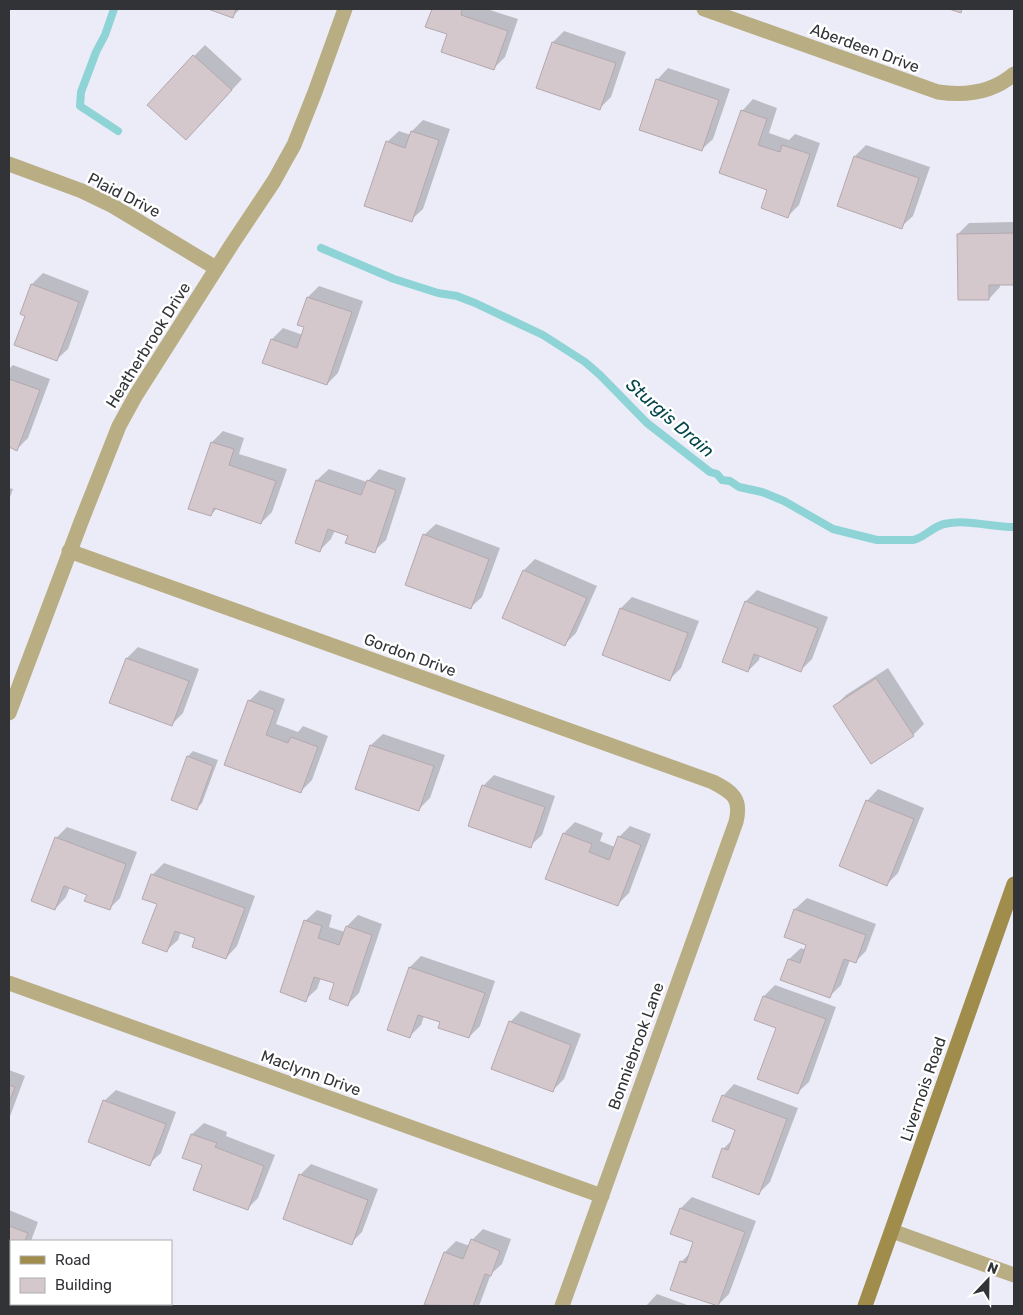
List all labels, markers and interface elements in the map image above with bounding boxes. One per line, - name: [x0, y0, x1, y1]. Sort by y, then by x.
- street label: Aberdeen Drive: [808, 19, 922, 77]
- street label: Plaid Drive: [85, 169, 163, 221]
- street label: Heatherbrook Drive: [102, 279, 194, 411]
- water label: Sturgis Drain: [621, 374, 719, 462]
- street label: Gordon Drive: [361, 630, 459, 680]
- street label: Bonniebrook Lane: [604, 980, 668, 1112]
- street label: Livernois Road: [896, 1034, 950, 1144]
- street label: Maclynn Drive: [258, 1046, 364, 1100]
- legend: [10, 1240, 172, 1305]
- text: Road: [55, 1251, 91, 1269]
- north arrow: [963, 1255, 1013, 1305]
- text: N: [985, 1259, 1001, 1278]
- text: Building: [55, 1276, 112, 1294]

